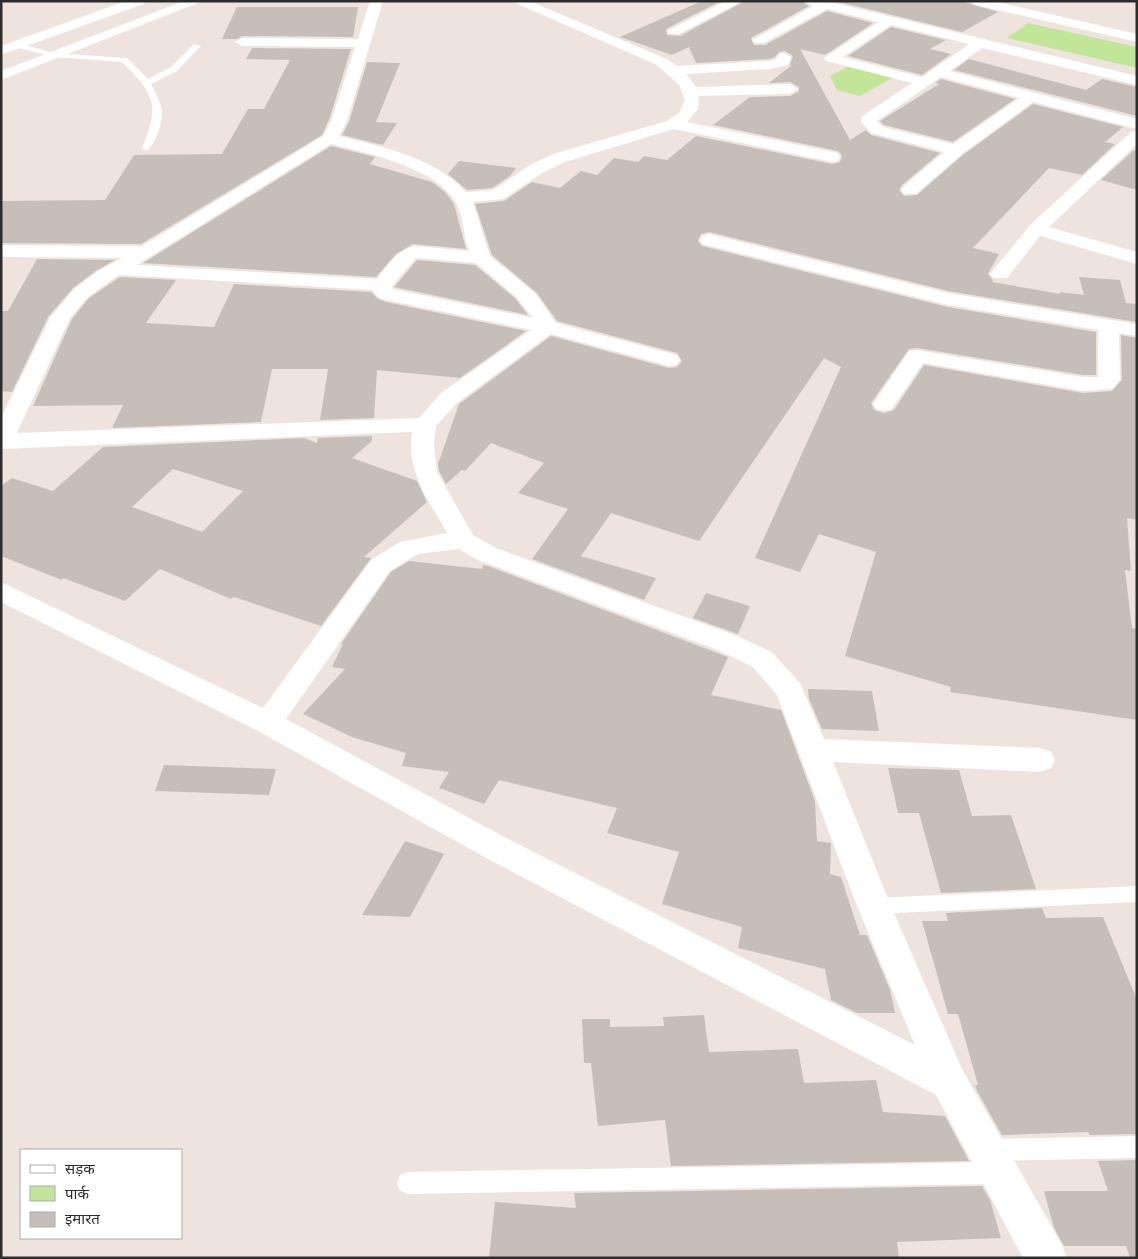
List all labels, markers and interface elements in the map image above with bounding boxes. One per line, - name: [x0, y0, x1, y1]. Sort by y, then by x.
- legend: [20, 1149, 182, 1239]
- text: सड़क: [65, 1160, 95, 1178]
- text: पार्क: [65, 1185, 89, 1203]
- text: इमारत: [65, 1210, 100, 1228]

